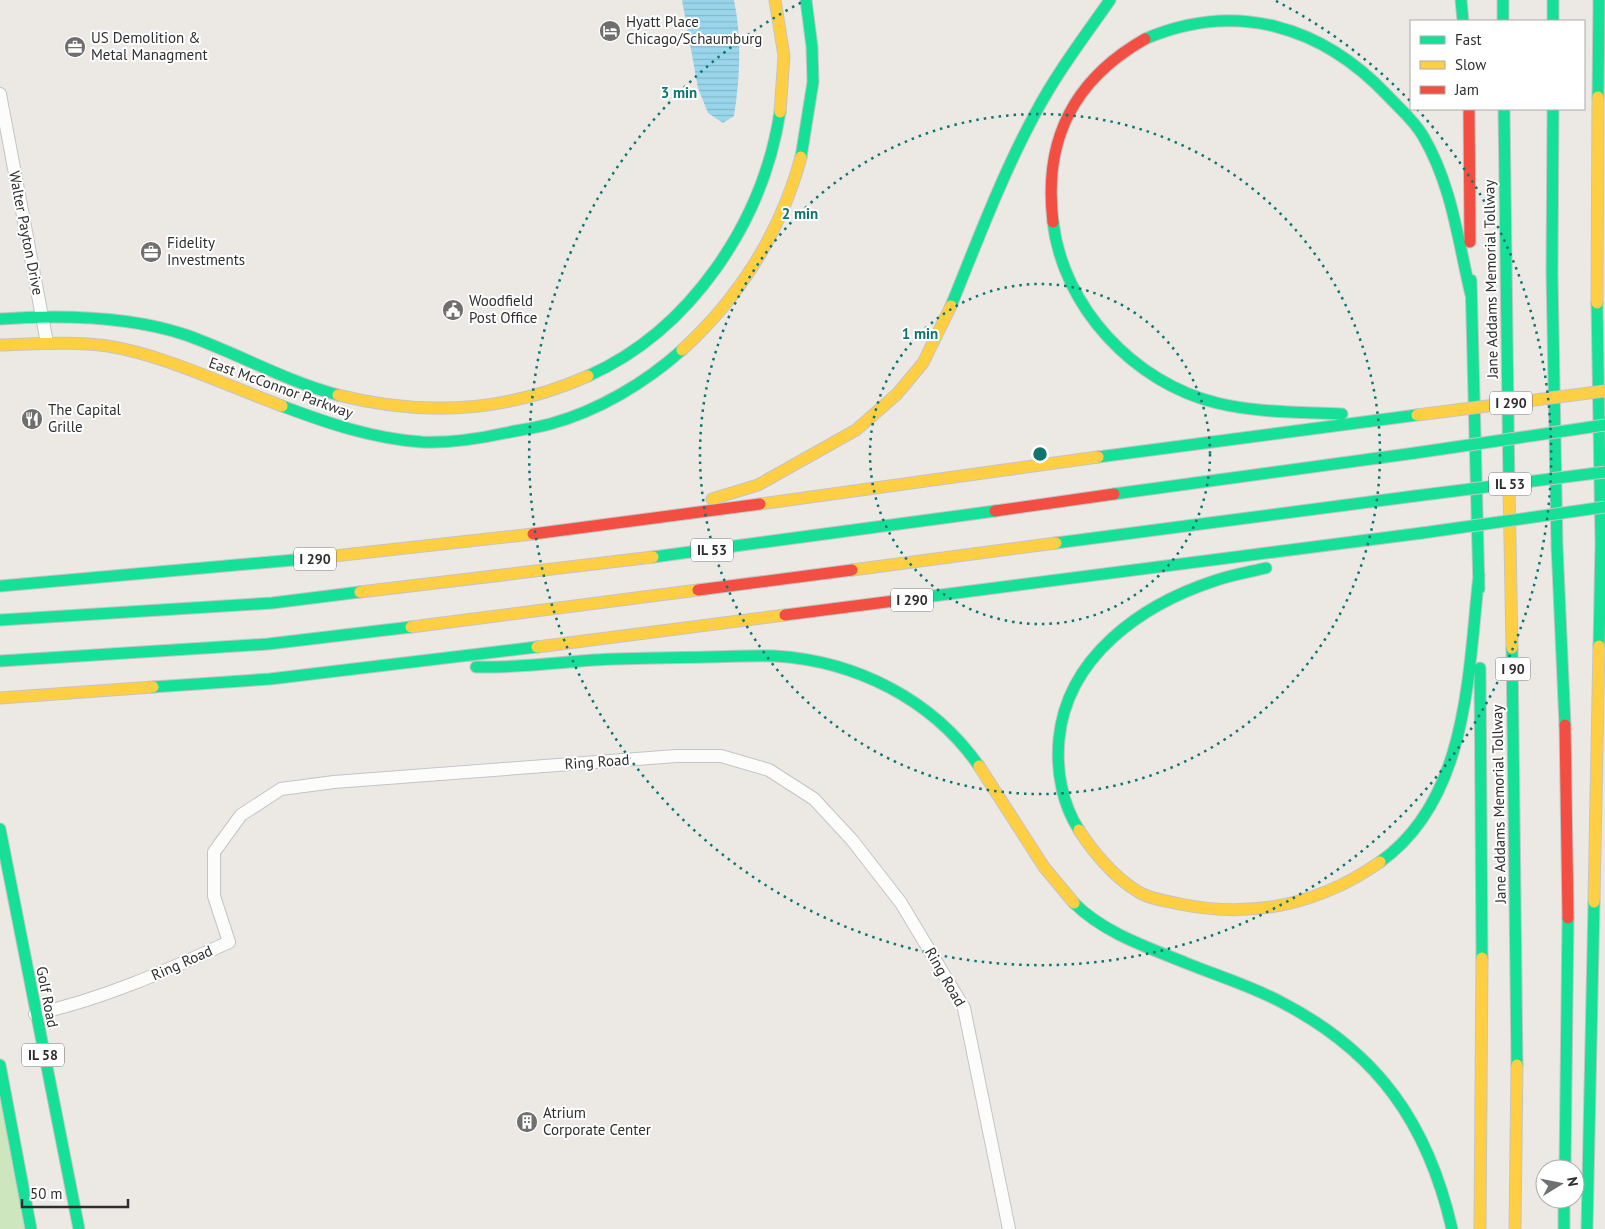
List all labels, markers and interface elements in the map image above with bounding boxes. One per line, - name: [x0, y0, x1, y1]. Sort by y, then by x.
- place label: Hyatt Place Chicago/Schaumburg: [626, 12, 762, 48]
- hotel icon: Hyatt Place Chicago/Schaumburg: [598, 19, 622, 43]
- legend: [1410, 20, 1585, 110]
- place label: US Demolition & Metal Managment: [91, 28, 208, 64]
- text: Fast: [1455, 30, 1482, 49]
- office icon: US Demolition & Metal Managment: [63, 35, 87, 59]
- text: Slow: [1455, 55, 1486, 74]
- text: Jam: [1454, 80, 1479, 99]
- text: 3 min: [661, 83, 697, 102]
- street label: Walter Payton Drive: [5, 169, 48, 297]
- street label: Jane Addams Memorial Tollway: [1479, 179, 1502, 380]
- text: 2 min: [782, 204, 818, 223]
- place label: Fidelity Investments: [167, 233, 245, 269]
- office icon: Fidelity Investments: [139, 240, 163, 264]
- place label: Woodfield Post Office: [469, 291, 537, 327]
- public building icon: Woodfield Post Office: [441, 298, 465, 322]
- text: 1 min: [902, 324, 938, 343]
- street label: East McConnor Parkway: [206, 353, 356, 422]
- road number: I 290: [1490, 392, 1532, 414]
- place label: The Capital Grille: [48, 400, 122, 436]
- restaurant icon: The Capital Grille: [20, 407, 44, 431]
- centre of rings: [1031, 445, 1049, 463]
- road number: IL 53: [1489, 472, 1531, 496]
- road number: IL 53: [691, 538, 733, 562]
- road number: I 290: [294, 548, 336, 570]
- road number: I 290: [891, 588, 933, 612]
- road number: I 90: [1496, 658, 1530, 681]
- street label: Jane Addams Memorial Tollway: [1487, 704, 1510, 905]
- street label: Ring Road: [564, 750, 630, 773]
- street label: Ring Road: [148, 941, 215, 984]
- street label: Ring Road: [921, 944, 970, 1010]
- street label: Golf Road: [32, 965, 63, 1029]
- road number: IL 58: [22, 1044, 64, 1066]
- place label: Atrium Corporate Center: [543, 1103, 651, 1139]
- building icon: Atrium Corporate Center: [515, 1110, 539, 1134]
- north arrow: [1535, 1159, 1585, 1209]
- scale bar: [22, 1176, 129, 1208]
- text: N: [1563, 1176, 1582, 1188]
- text: 50 m: [30, 1184, 63, 1203]

